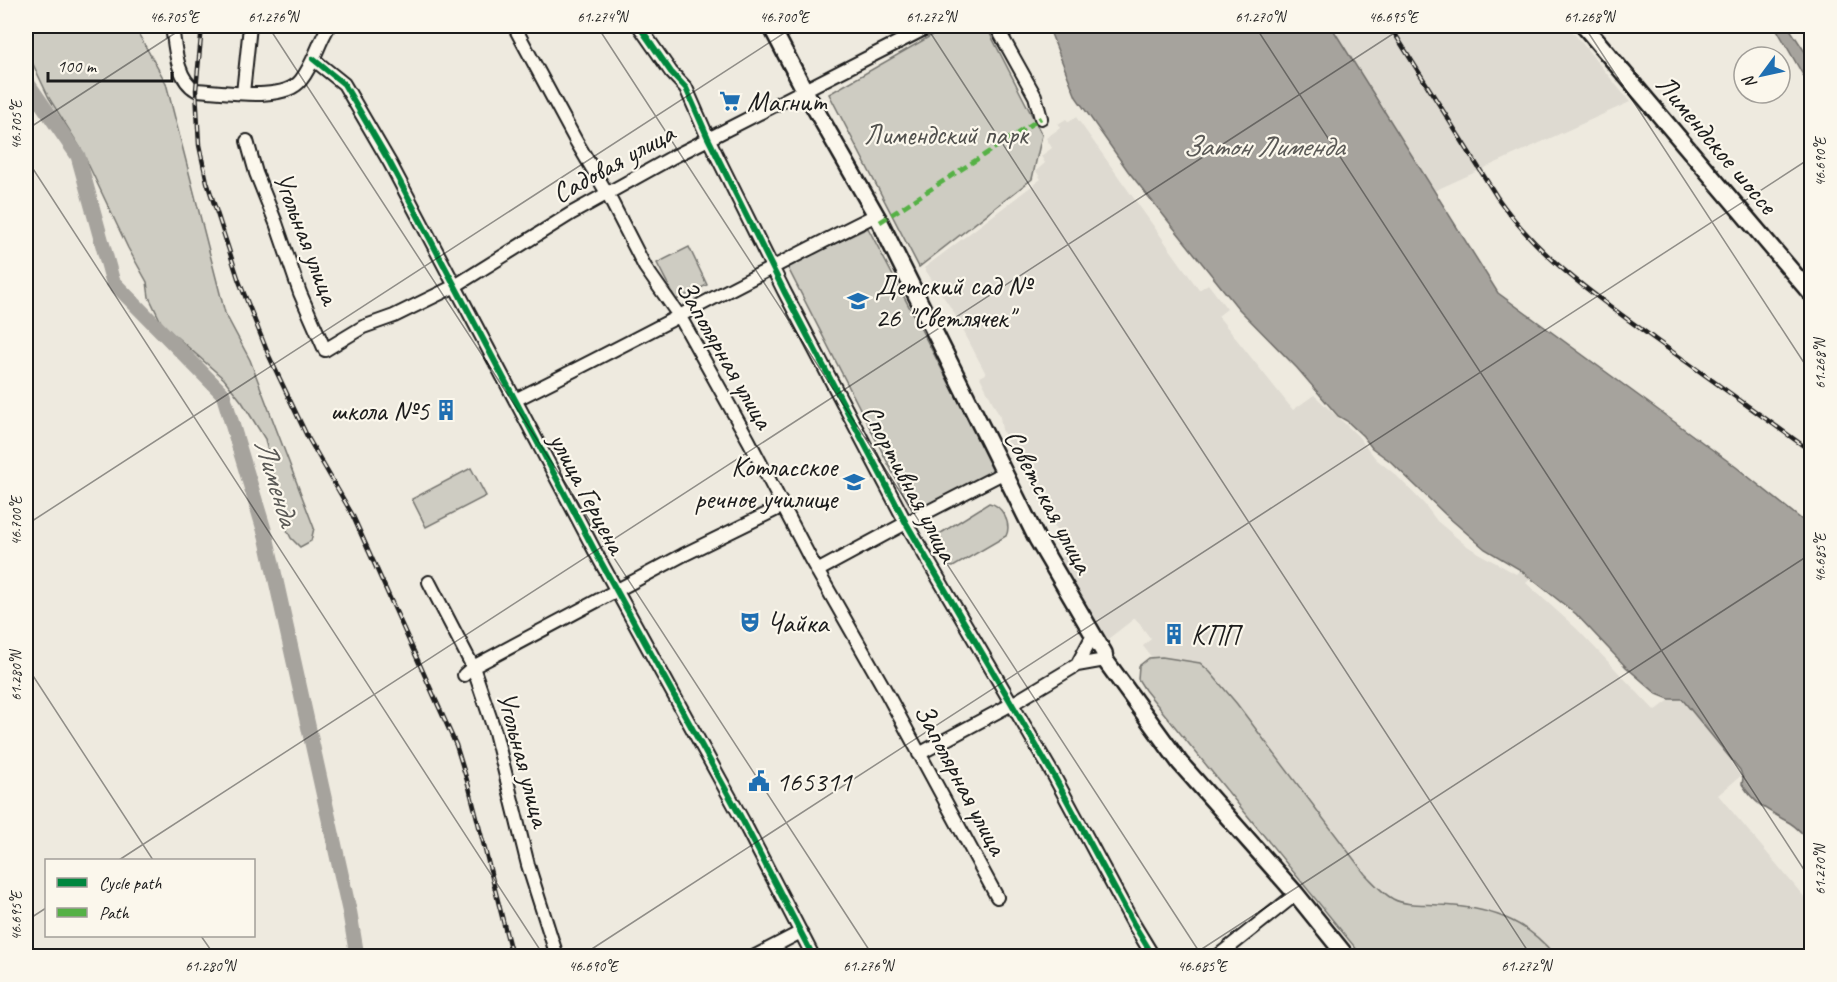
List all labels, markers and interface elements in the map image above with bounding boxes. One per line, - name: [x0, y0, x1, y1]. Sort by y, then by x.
- text: 46.705°E: [150, 8, 201, 27]
- text: 61.276°N: [248, 8, 301, 27]
- text: 61.274°N: [577, 8, 630, 27]
- text: 46.700°E: [760, 8, 811, 27]
- text: 61.272°N: [906, 8, 959, 27]
- text: 61.270°N: [1235, 8, 1288, 27]
- text: 46.695°E: [1369, 8, 1420, 27]
- text: 61.268°N: [1564, 8, 1617, 27]
- scale bar: [48, 45, 172, 83]
- north arrow: [1732, 45, 1792, 105]
- text: 100 m: [57, 55, 98, 77]
- street label: Лимендское шоссе: [1649, 67, 1787, 222]
- text: N: [1737, 70, 1761, 92]
- place label: Магнит: [747, 84, 828, 119]
- supermarket icon: Магнит: [718, 89, 742, 113]
- text: 46.705°E: [7, 98, 26, 149]
- street label: Садовая улица: [546, 114, 682, 211]
- park label: Лимендский парк: [864, 117, 1030, 152]
- water label: Затон Лименда: [1182, 127, 1347, 165]
- text: 46.690°E: [1811, 135, 1830, 186]
- street label: Угольная улица: [266, 167, 349, 311]
- place label: Детский сад № 26 "Светлячек": [875, 268, 1034, 335]
- street label: Заполярная улица: [668, 273, 783, 436]
- school or university icon: Детский сад № 26 "Светлячек": [846, 289, 870, 313]
- text: 61.268°N: [1811, 336, 1830, 389]
- place label: школа №5: [330, 393, 430, 428]
- building icon: школа №5: [434, 398, 458, 422]
- street label: Спортивная улица: [854, 398, 967, 569]
- street label: Советская улица: [996, 423, 1102, 581]
- street label: улица Герцена: [540, 424, 636, 562]
- water label: Лименда: [246, 434, 309, 534]
- place label: Котласское речное училище: [695, 449, 839, 516]
- school or university icon: Котласское речное училище: [842, 470, 866, 494]
- text: 46.700°E: [7, 494, 26, 545]
- text: 46.685°E: [1811, 531, 1830, 582]
- place label: Чайка: [767, 605, 830, 640]
- theatre icon: Чайка: [738, 610, 762, 634]
- place label: КПП: [1191, 617, 1244, 652]
- building icon: КПП: [1162, 622, 1186, 646]
- text: 61.280°N: [7, 648, 26, 701]
- street label: Угольная улица: [489, 688, 559, 833]
- street label: Заполярная улица: [907, 697, 1016, 862]
- place label: 165311: [776, 764, 853, 799]
- public building icon: 165311: [747, 769, 771, 793]
- text: 61.270°N: [1811, 842, 1830, 895]
- legend: [45, 859, 255, 937]
- text: Cycle path: [99, 872, 162, 894]
- text: 46.695°E: [7, 889, 26, 940]
- text: Path: [99, 902, 129, 924]
- text: 61.280°N: [185, 957, 238, 976]
- text: 46.690°E: [569, 957, 620, 976]
- text: 61.276°N: [843, 957, 896, 976]
- text: 46.685°E: [1178, 957, 1229, 976]
- text: 61.272°N: [1501, 957, 1554, 976]

